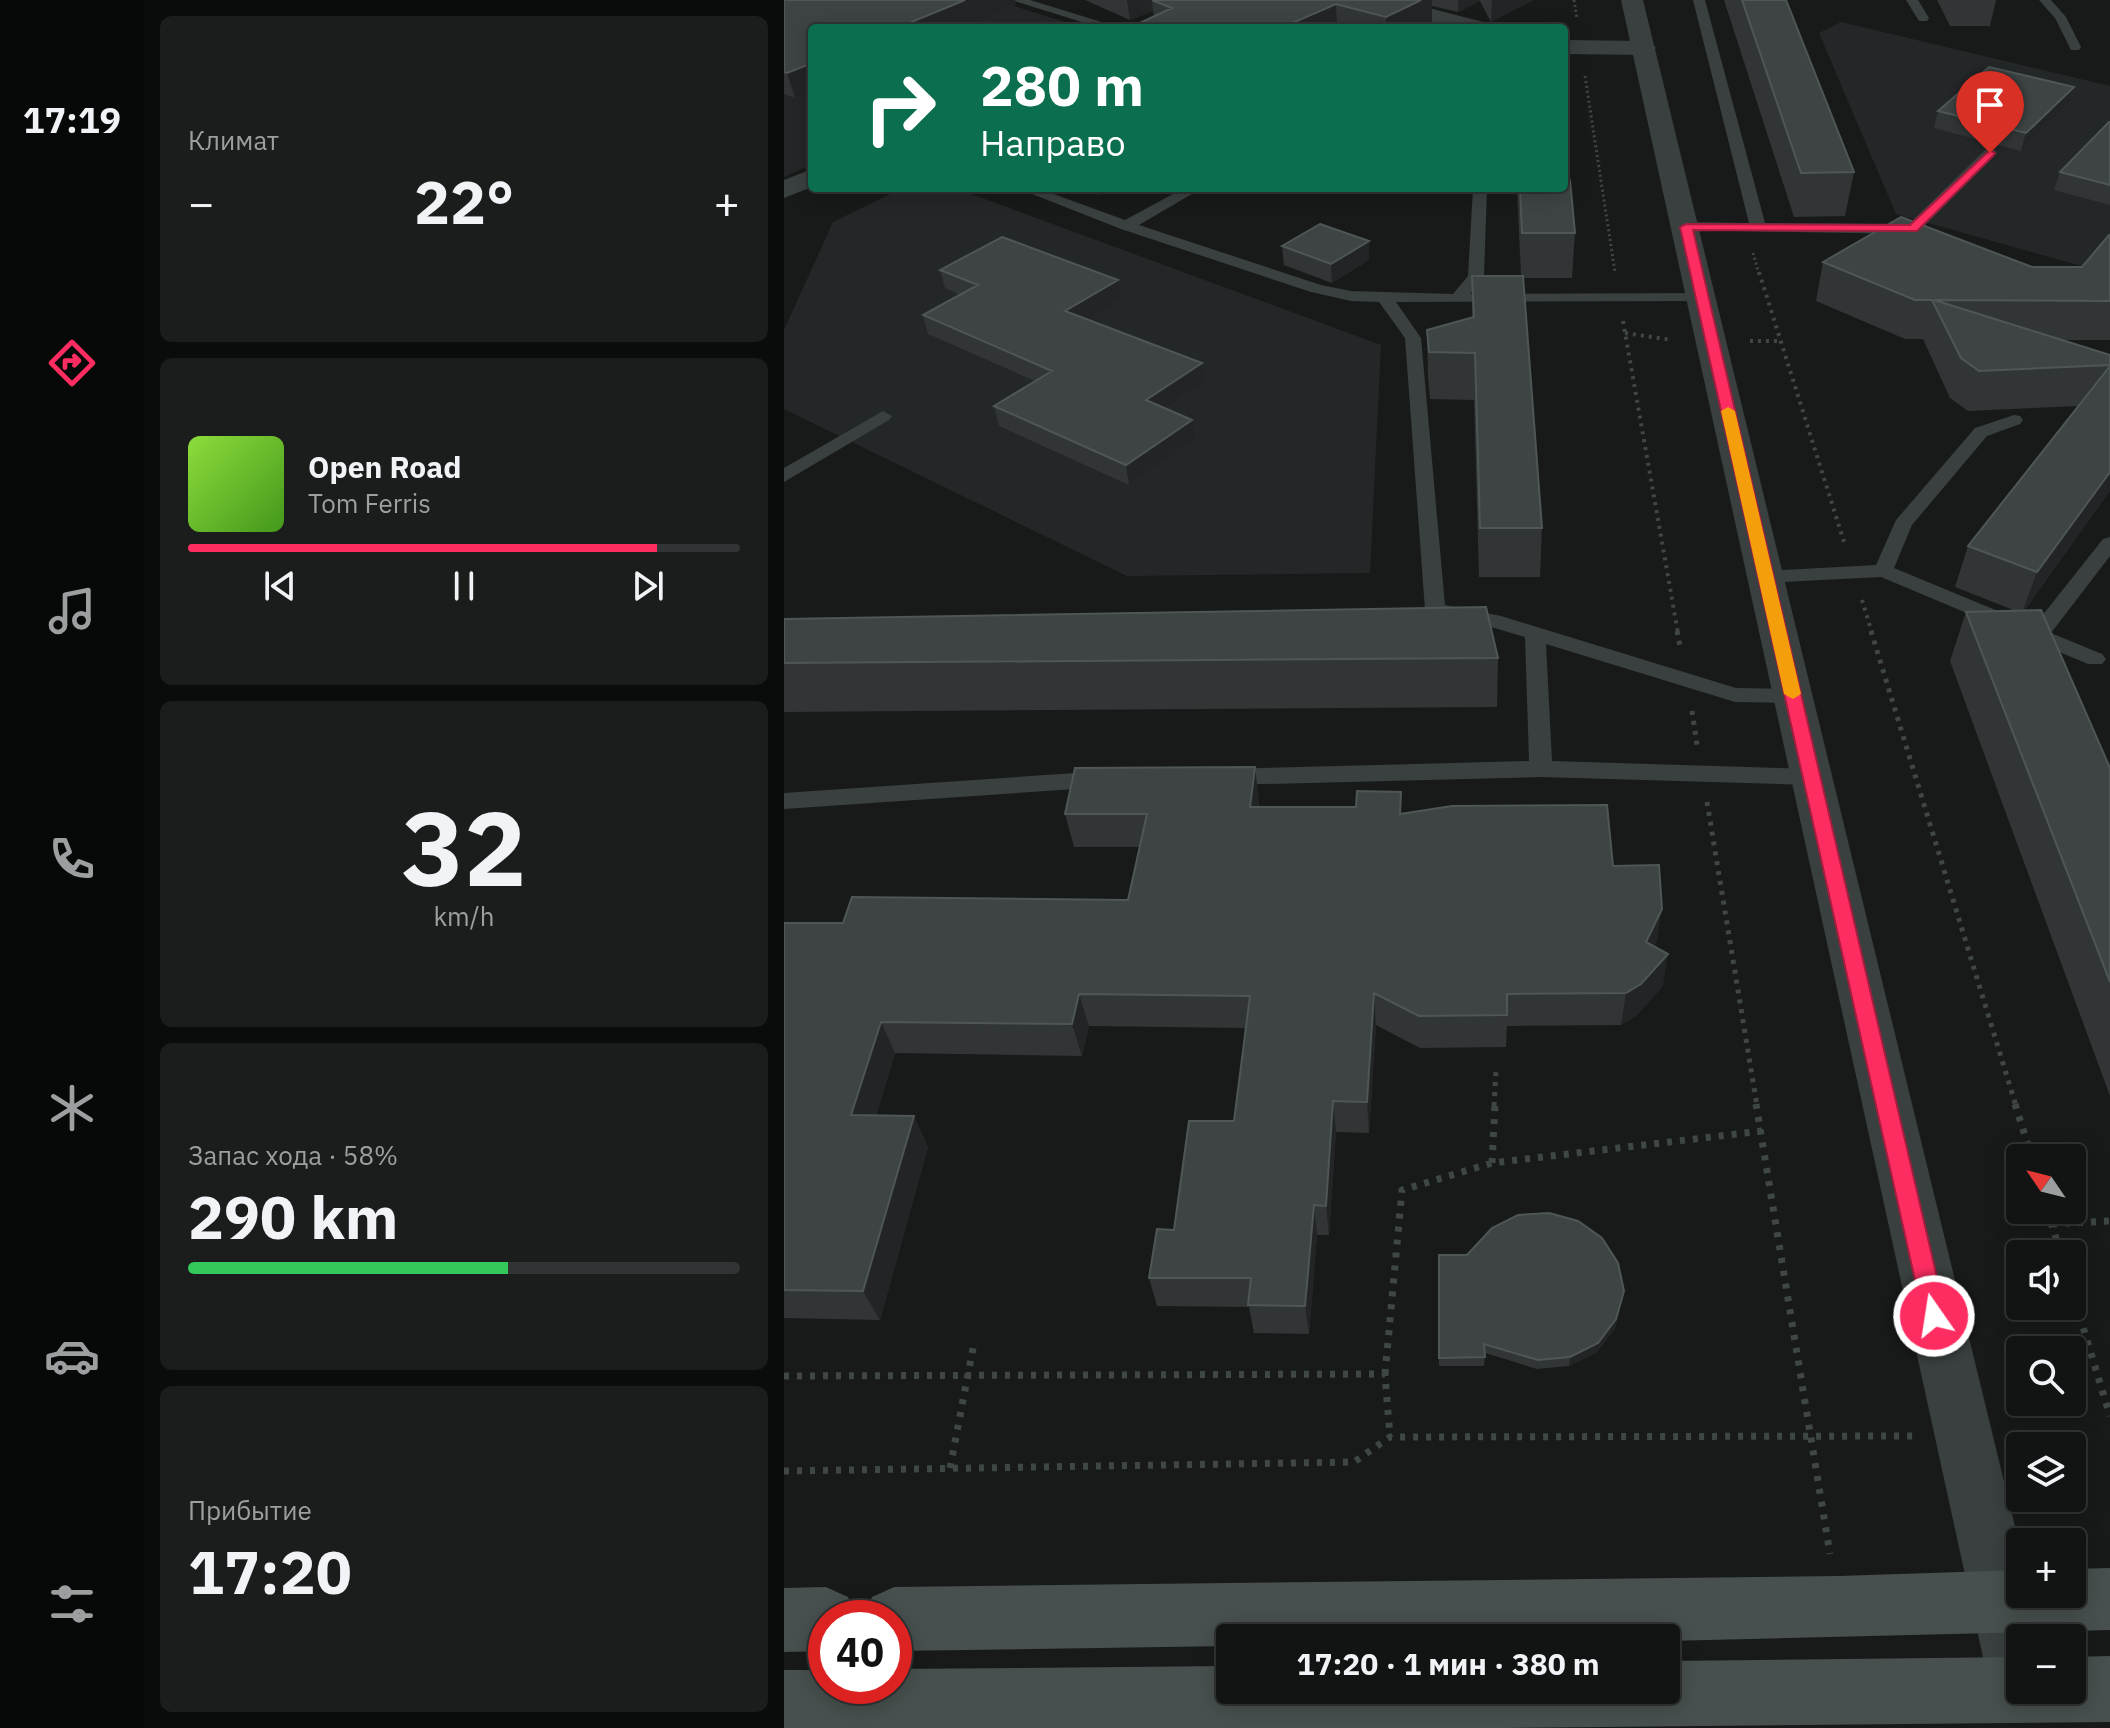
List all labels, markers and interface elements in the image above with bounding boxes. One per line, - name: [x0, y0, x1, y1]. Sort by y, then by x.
- text: 280 m: [980, 49, 1144, 121]
- icon: right: [848, 56, 952, 160]
- pin: [1956, 71, 2024, 153]
- icon: arrive: [1968, 83, 2012, 127]
- text: 17:19: [23, 96, 121, 143]
- text: Направо: [980, 119, 1126, 166]
- text: Климат: [188, 123, 279, 157]
- text: 22°: [414, 162, 514, 241]
- text: −: [188, 174, 214, 231]
- text: +: [714, 174, 740, 231]
- icon: directions: [44, 335, 100, 391]
- text: Open Road: [308, 447, 461, 486]
- text: Tom Ferris: [308, 486, 431, 520]
- icon: previous: [258, 564, 302, 608]
- icon: pause: [442, 564, 486, 608]
- icon: next: [626, 564, 670, 608]
- icon: music: [44, 583, 100, 639]
- text: 32: [402, 779, 526, 915]
- icon: phone: [44, 831, 100, 887]
- text: km/h: [433, 899, 495, 933]
- icon: climate: [44, 1080, 100, 1136]
- text: Запас хода · 58%: [188, 1138, 398, 1172]
- north arrow: [2006, 1144, 2086, 1224]
- map controls: [2006, 1144, 2086, 1704]
- text: 290 km: [188, 1177, 398, 1256]
- button: sound: [2006, 1240, 2086, 1320]
- position arrow: [1892, 1274, 1976, 1358]
- icon: car: [44, 1328, 100, 1384]
- button: search: [2006, 1336, 2086, 1416]
- button: layers: [2006, 1432, 2086, 1512]
- text: Прибытие: [188, 1493, 312, 1527]
- button: +: [2006, 1528, 2086, 1608]
- text: 17:20: [188, 1532, 352, 1611]
- icon: filters: [44, 1576, 100, 1632]
- speed limit sign: 40: [808, 1600, 912, 1704]
- button: −: [2006, 1624, 2086, 1704]
- text: 17:20 · 1 мин · 380 m: [1296, 1644, 1600, 1683]

